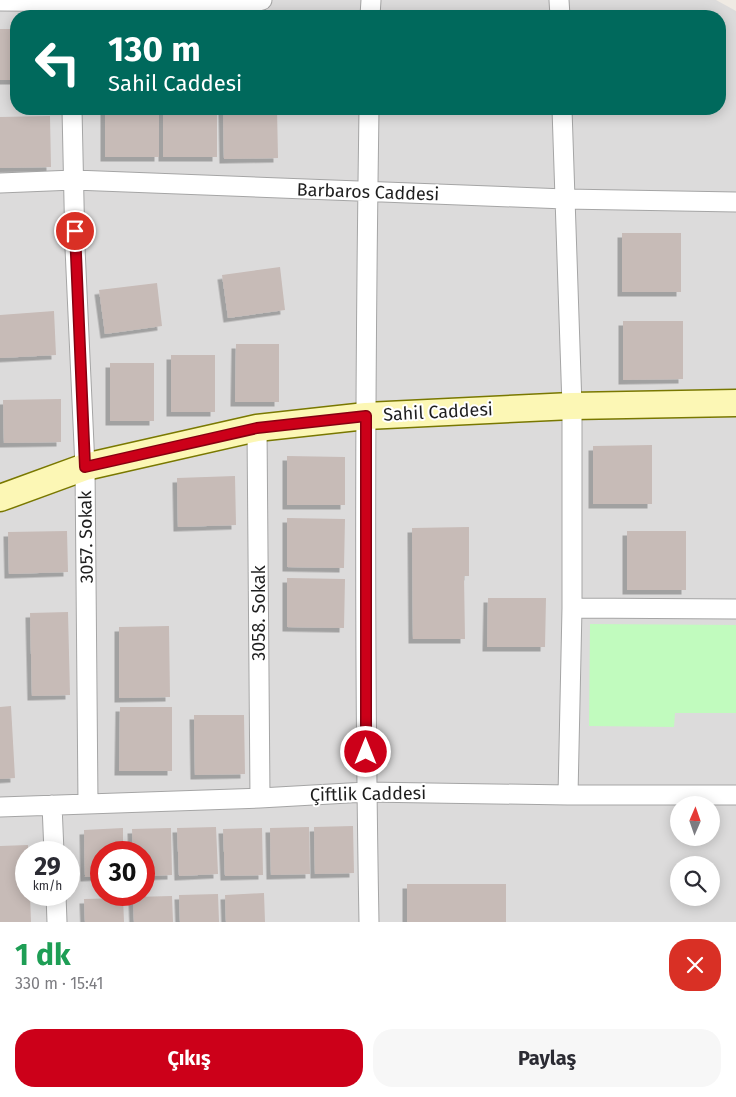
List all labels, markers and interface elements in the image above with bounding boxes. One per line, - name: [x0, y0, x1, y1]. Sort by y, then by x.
- text: 130 m: [108, 28, 201, 70]
- icon: left: [25, 30, 90, 95]
- text: Sahil Caddesi: [108, 70, 242, 97]
- street label: Barbaros Caddesi: [296, 179, 440, 205]
- pin: [54, 210, 96, 252]
- icon: arrive: [61, 217, 89, 245]
- street label: Sahil Caddesi: [383, 398, 493, 426]
- street label: 3057. Sokak: [74, 490, 98, 584]
- street label: 3058. Sokak: [248, 565, 270, 661]
- position arrow: [339, 725, 391, 777]
- street label: Çiftlik Caddesi: [310, 782, 426, 806]
- north arrow: [670, 796, 720, 846]
- map controls: [670, 796, 720, 906]
- speed limit sign: 30: [90, 841, 155, 906]
- text: 29: [34, 852, 61, 882]
- button: search: [670, 856, 720, 906]
- text: km/h: [33, 879, 62, 893]
- text: 1 dk: [15, 937, 71, 973]
- button: close: [669, 939, 721, 991]
- text: 330 m · 15:41: [15, 974, 103, 993]
- button: Çıkış: [15, 1029, 363, 1087]
- button: Paylaş: [373, 1029, 721, 1087]

